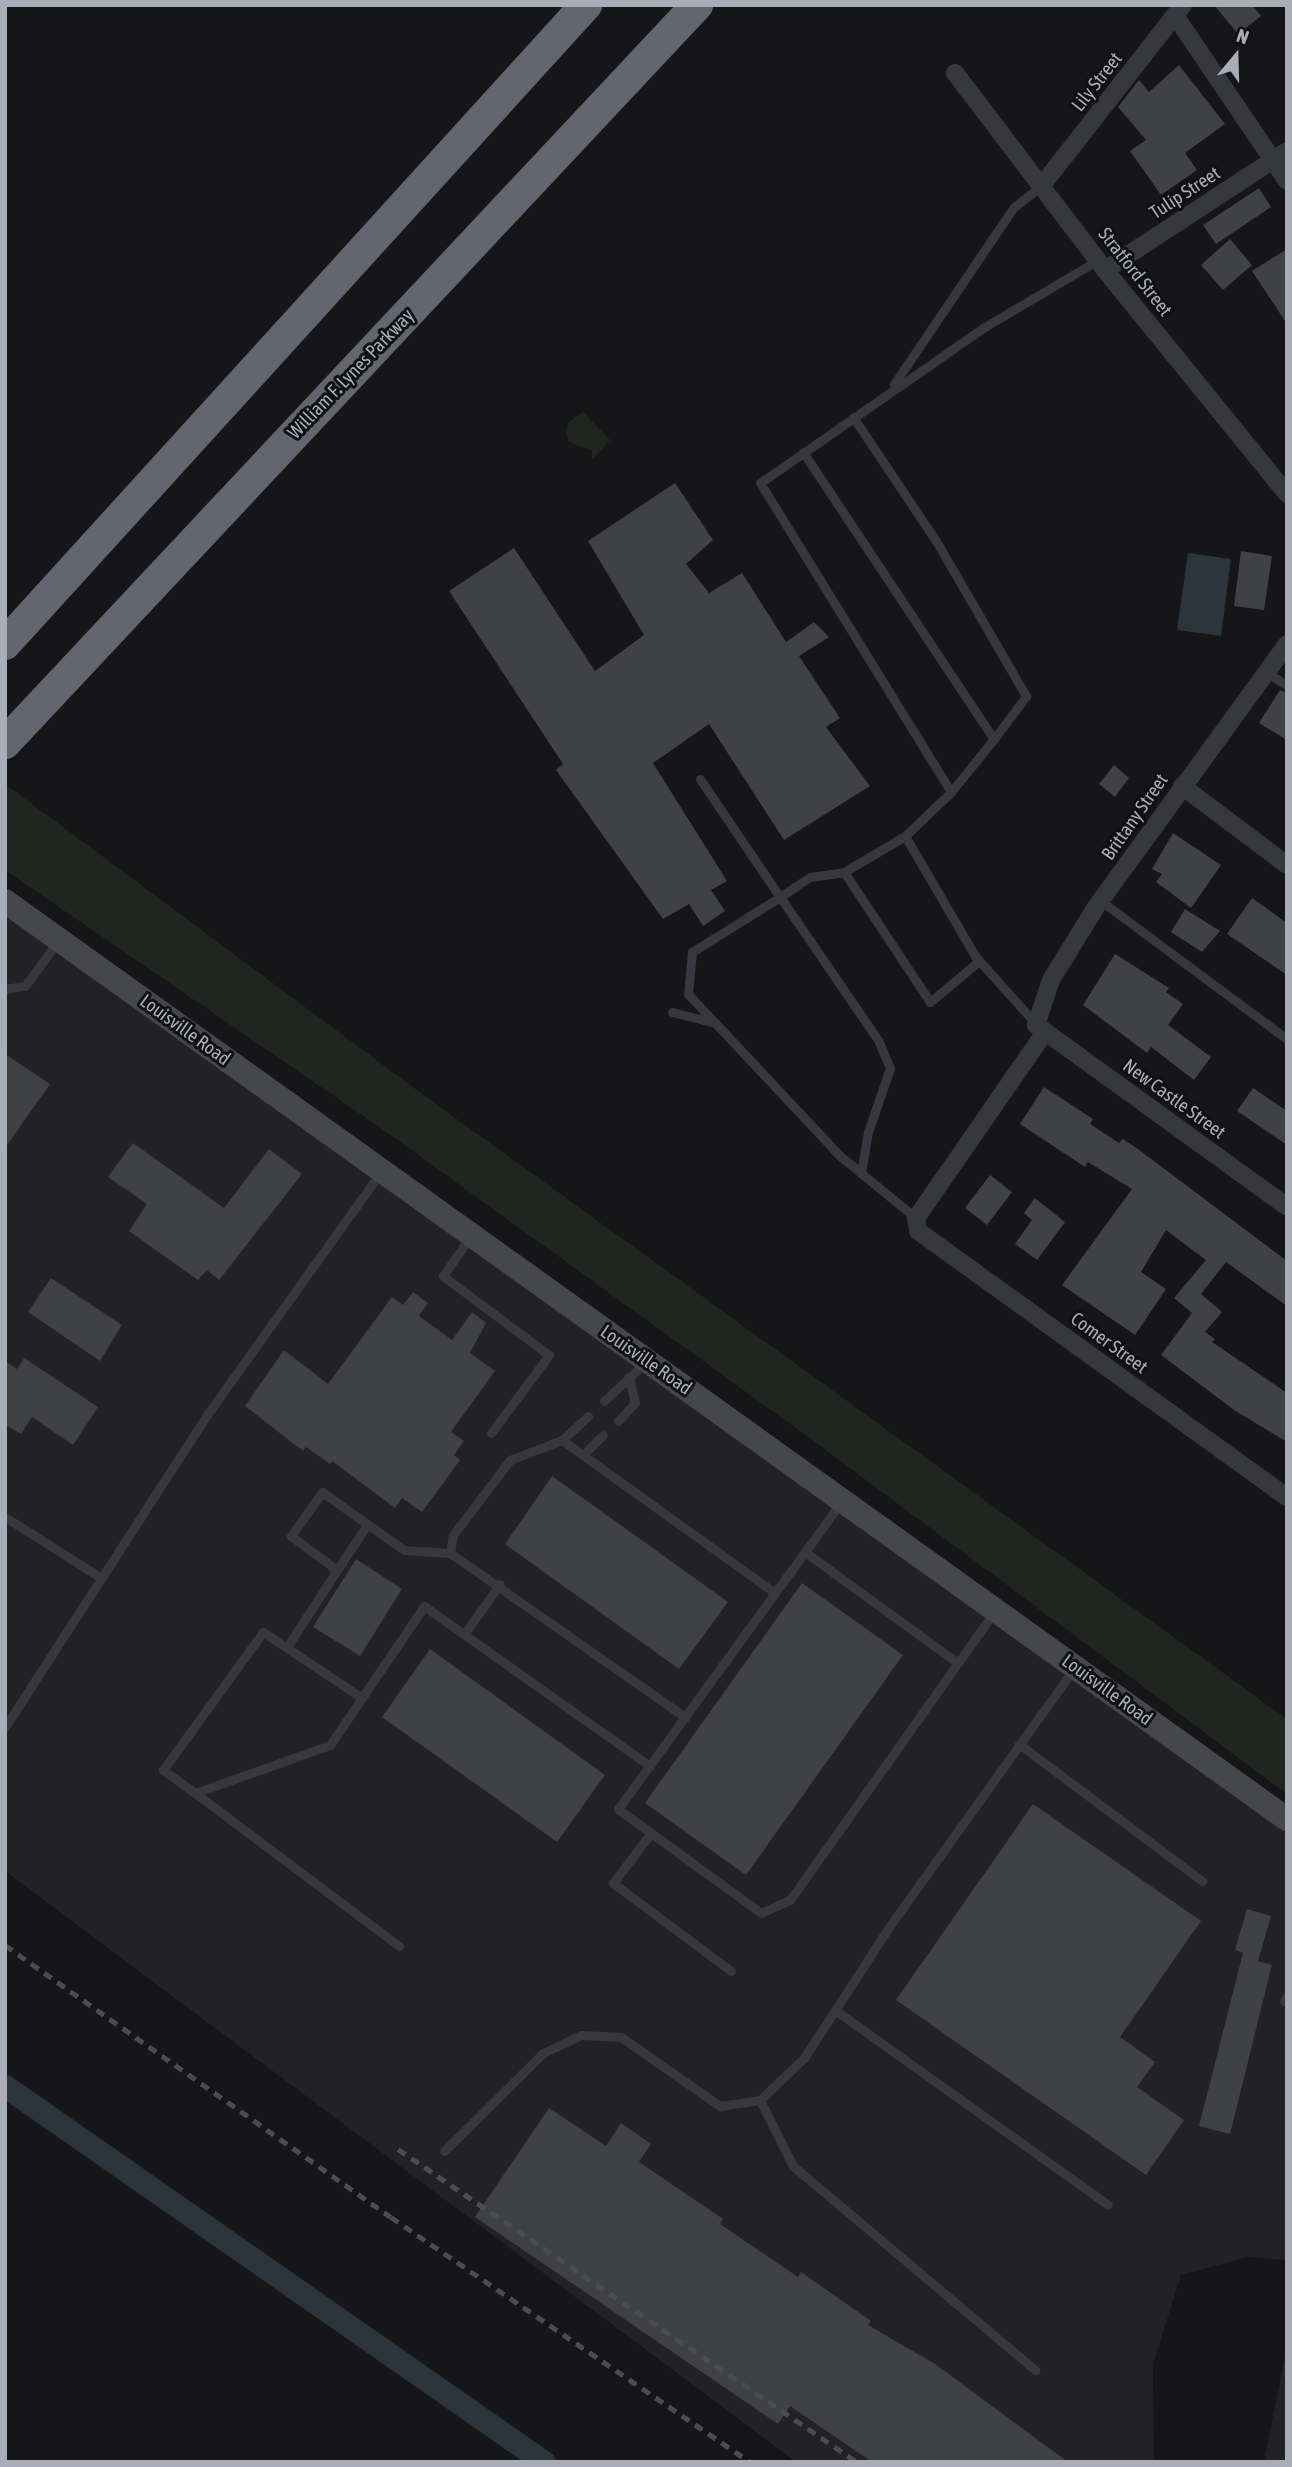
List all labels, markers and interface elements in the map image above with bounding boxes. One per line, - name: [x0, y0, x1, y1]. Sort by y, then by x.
- north arrow: [1201, 21, 1271, 91]
- text: N: [1234, 24, 1252, 48]
- street label: Lily Street: [1067, 48, 1127, 116]
- street label: Tulip Street: [1146, 162, 1224, 224]
- street label: Stratford Street: [1093, 223, 1177, 321]
- street label: William F. Lynes Parkway: [283, 304, 419, 444]
- street label: Brittany Street: [1097, 769, 1173, 865]
- street label: Louisville Road: [135, 990, 235, 1070]
- street label: New Castle Street: [1118, 1054, 1230, 1144]
- street label: Comer Street: [1066, 1307, 1152, 1379]
- street label: Louisville Road: [596, 1320, 696, 1400]
- street label: Louisville Road: [1057, 1650, 1157, 1730]

